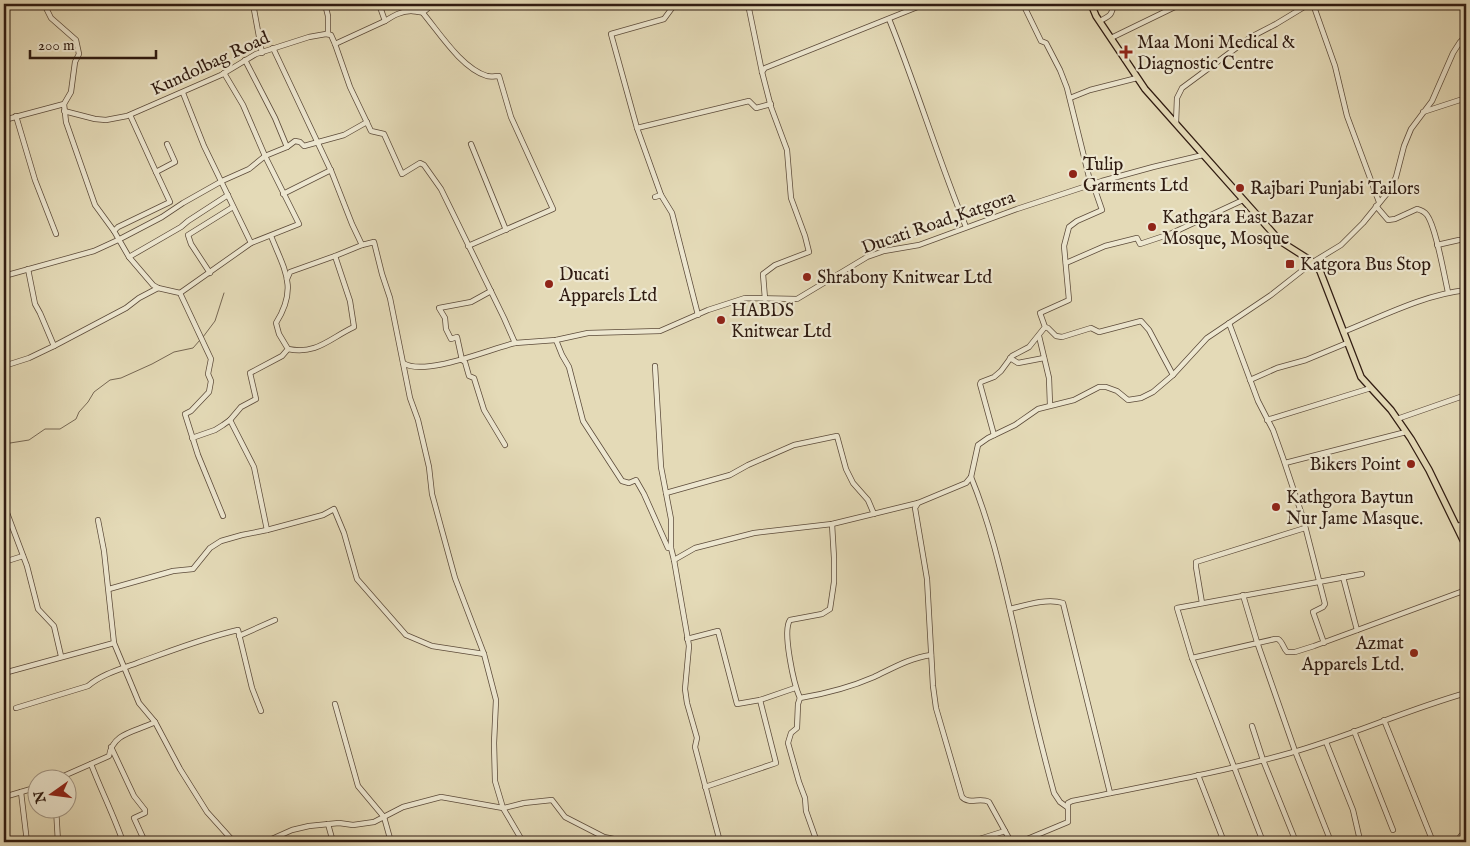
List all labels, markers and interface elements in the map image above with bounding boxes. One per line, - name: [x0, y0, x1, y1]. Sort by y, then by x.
- street label: Kundolbag Road: [148, 27, 274, 102]
- scale bar: [30, 28, 156, 60]
- place label: Maa Moni Medical & Diagnostic Centre: [1137, 32, 1295, 76]
- text: 200 m: [38, 36, 75, 55]
- marker: Maa Moni Medical & Diagnostic Centre: [1119, 45, 1133, 59]
- place label: Tulip Garments Ltd: [1083, 154, 1189, 198]
- marker: Tulip Garments Ltd: [1067, 168, 1079, 180]
- place label: Rajbari Punjabi Tailors: [1250, 178, 1420, 201]
- marker: Rajbari Punjabi Tailors: [1234, 182, 1246, 194]
- street label: Ducati Road,Katgora: [859, 186, 1018, 260]
- place label: Kathgara East Bazar Mosque, Mosque: [1162, 207, 1314, 251]
- marker: Kathgara East Bazar Mosque, Mosque: [1146, 221, 1158, 233]
- place label: Katgora Bus Stop: [1300, 254, 1431, 277]
- marker: Katgora Bus Stop: [1284, 258, 1296, 270]
- place label: Ducati Apparels Ltd: [558, 264, 657, 308]
- place label: Shrabony Knitwear Ltd: [817, 267, 993, 290]
- marker: Shrabony Knitwear Ltd: [801, 271, 813, 283]
- marker: Ducati Apparels Ltd: [543, 278, 555, 290]
- place label: HABDS Knitwear Ltd: [731, 300, 832, 344]
- marker: HABDS Knitwear Ltd: [715, 314, 727, 326]
- place label: Bikers Point: [1309, 454, 1401, 477]
- marker: Bikers Point: [1405, 458, 1417, 470]
- place label: Kathgora Baytun Nur Jame Masque.: [1286, 487, 1423, 531]
- marker: Kathgora Baytun Nur Jame Masque.: [1270, 501, 1282, 513]
- place label: Azmat Apparels Ltd.: [1301, 633, 1404, 677]
- marker: Azmat Apparels Ltd.: [1408, 647, 1420, 659]
- north arrow: [28, 768, 78, 818]
- text: N: [30, 789, 51, 806]

